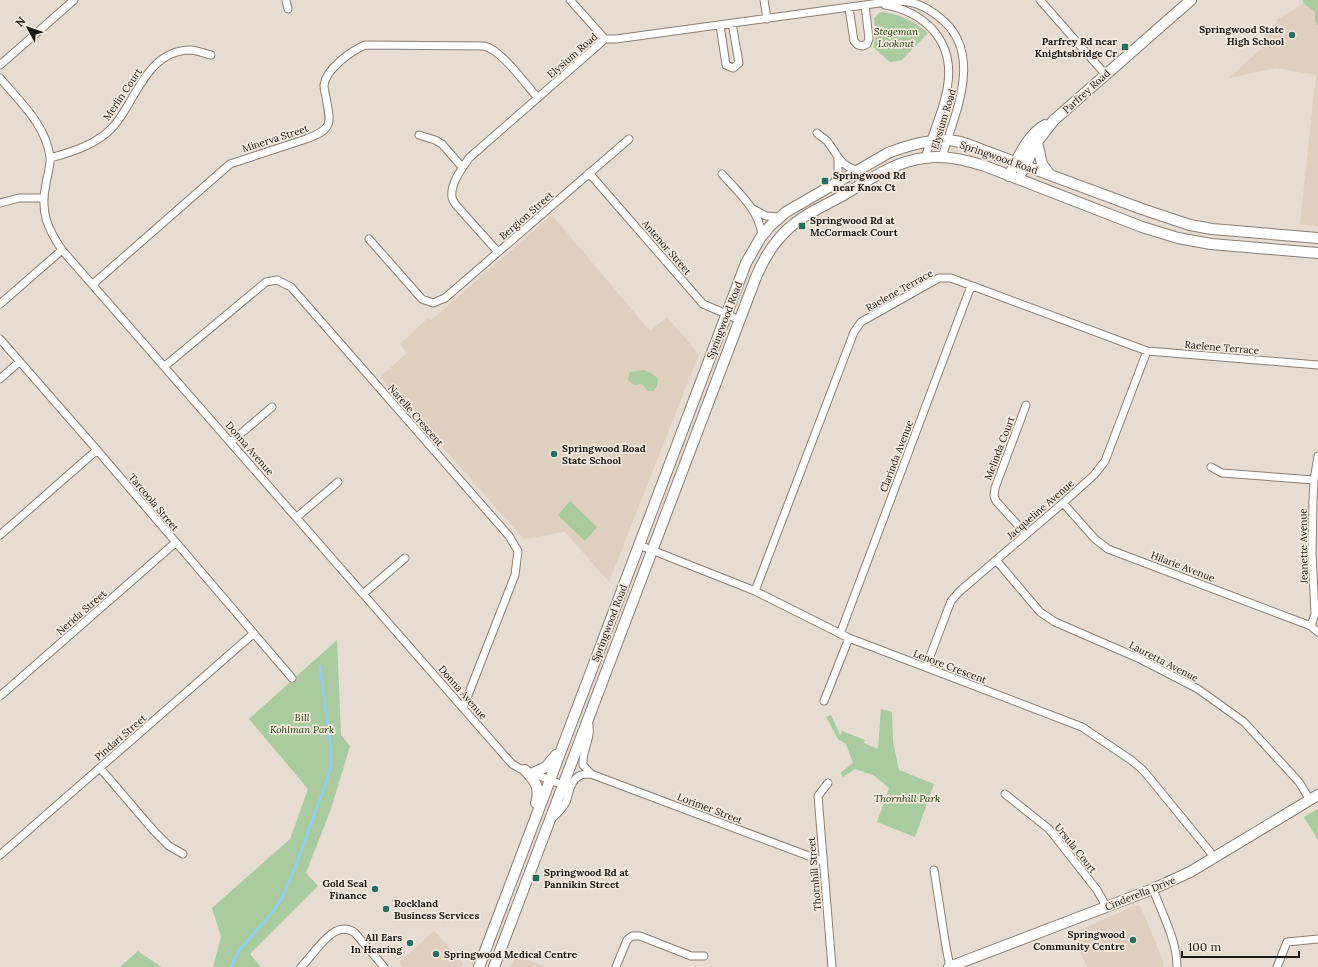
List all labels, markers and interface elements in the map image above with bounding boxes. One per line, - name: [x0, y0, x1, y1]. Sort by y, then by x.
- north arrow: [8, 8, 48, 48]
- text: N: [12, 13, 29, 29]
- place label: Springwood State High School: [1199, 23, 1285, 48]
- park label: Stegeman Lookout: [874, 25, 919, 50]
- street label: Elysium Road: [545, 30, 600, 81]
- marker: Springwood State High School: [1287, 30, 1297, 40]
- place label: Parfrey Rd near Knightsbridge Cr: [1035, 35, 1117, 60]
- marker: Parfrey Rd near Knightsbridge Cr: [1120, 42, 1130, 52]
- street label: Merlin Court: [100, 66, 145, 123]
- street label: Parfrey Road: [1060, 67, 1113, 116]
- street label: Elysium Road: [928, 87, 959, 151]
- street label: Minerva Street: [240, 122, 310, 155]
- street label: Springwood Road: [958, 138, 1040, 177]
- place label: Springwood Rd near Knox Ct: [833, 169, 906, 194]
- marker: Springwood Rd near Knox Ct: [820, 176, 830, 186]
- street label: Bergion Street: [497, 188, 556, 242]
- place label: Springwood Rd at McCormack Court: [810, 214, 899, 239]
- street label: Antenor Street: [639, 216, 694, 278]
- marker: Springwood Rd at McCormack Court: [797, 221, 807, 231]
- street label: Raelene Terrace: [863, 266, 936, 314]
- street label: Springwood Road: [704, 280, 745, 361]
- street label: Raelene Terrace: [1184, 338, 1260, 357]
- street label: Narelle Crescent: [385, 382, 446, 449]
- street label: Melinda Court: [981, 414, 1018, 482]
- street label: Clarinda Avenue: [877, 418, 916, 494]
- street label: Donna Avenue: [223, 419, 277, 478]
- place label: Springwood Road State School: [562, 442, 646, 467]
- marker: Springwood Road State School: [549, 449, 559, 459]
- street label: Tarcoola Street: [126, 471, 182, 534]
- street label: Jacqueline Avenue: [1003, 476, 1077, 543]
- street label: Jeanette Avenue: [1296, 508, 1311, 585]
- street label: Hilarie Avenue: [1149, 548, 1217, 585]
- street label: Springwood Road: [589, 583, 630, 664]
- street label: Nerida Street: [54, 587, 109, 638]
- street label: Lauretta Avenue: [1127, 638, 1201, 685]
- street label: Lenore Crescent: [911, 647, 988, 686]
- street label: Donna Avenue: [436, 663, 490, 722]
- street label: Pindari Street: [92, 711, 149, 763]
- park label: Bill Kohlman Park: [270, 711, 334, 736]
- street label: Lorimer Street: [676, 790, 744, 827]
- park label: Thornhill Park: [874, 792, 940, 805]
- street label: Ursula Court: [1052, 821, 1100, 876]
- street label: Thornhill Street: [805, 836, 824, 911]
- place label: Springwood Rd at Pannikin Street: [544, 866, 630, 891]
- marker: Springwood Rd at Pannikin Street: [531, 873, 541, 883]
- street label: Cinderella Drive: [1103, 873, 1178, 914]
- place label: Gold Seal Finance: [322, 877, 368, 902]
- marker: Gold Seal Finance: [370, 884, 380, 894]
- place label: Rockland Business Services: [394, 897, 479, 922]
- marker: Rockland Business Services: [381, 904, 391, 914]
- place label: Springwood Community Centre: [1033, 928, 1126, 953]
- place label: All Ears In Hearing: [351, 931, 402, 956]
- scale bar: [1182, 933, 1299, 959]
- marker: Springwood Community Centre: [1128, 935, 1138, 945]
- marker: All Ears In Hearing: [405, 938, 415, 948]
- text: 100 m: [1188, 939, 1221, 954]
- place label: Springwood Medical Centre: [444, 948, 578, 961]
- marker: Springwood Medical Centre: [431, 949, 441, 959]

